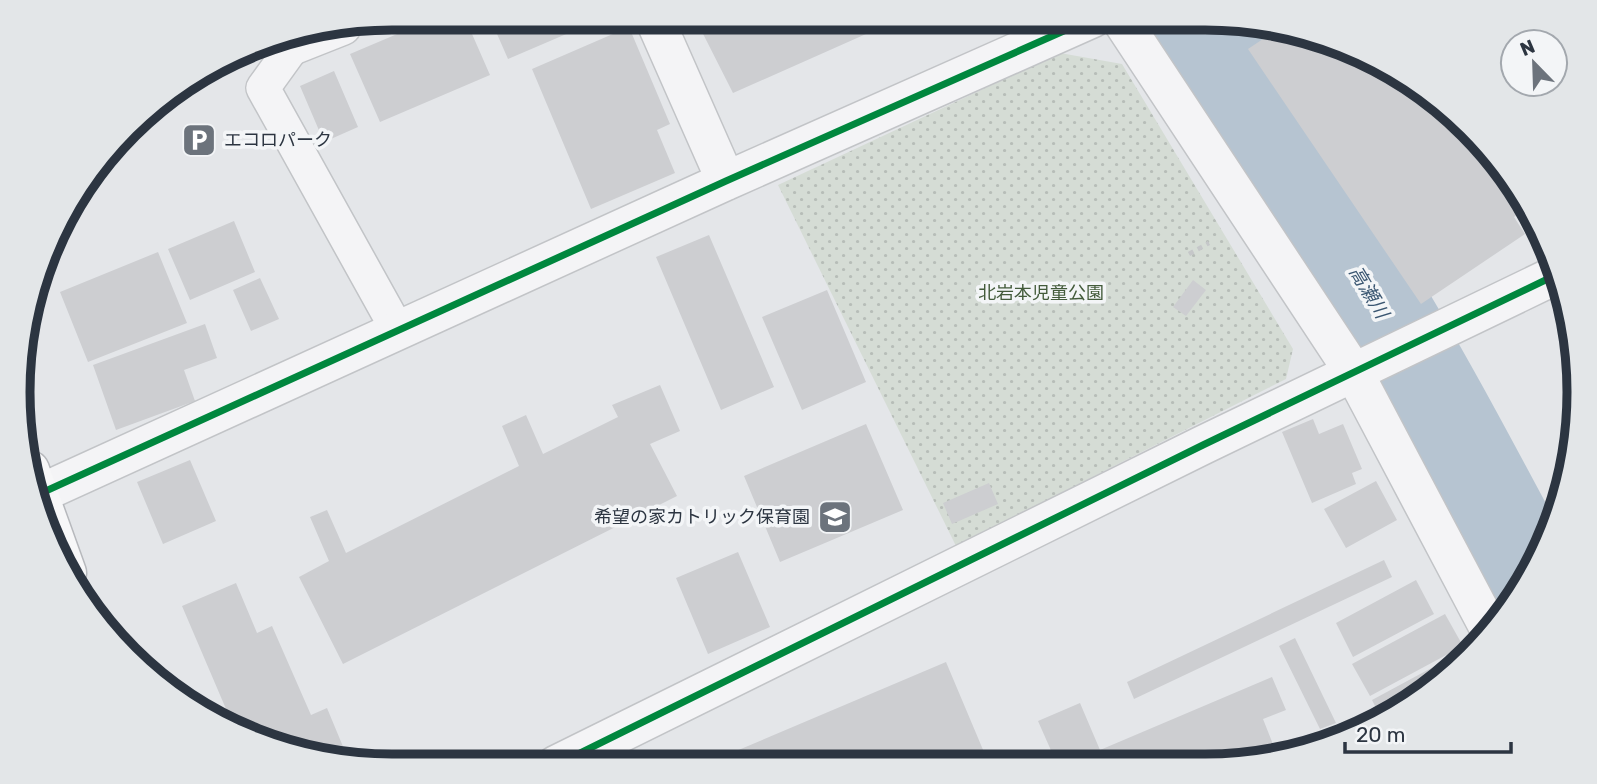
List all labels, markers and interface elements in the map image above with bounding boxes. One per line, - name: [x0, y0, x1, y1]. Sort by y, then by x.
- north arrow: [1499, 28, 1569, 98]
- text: N: [1517, 35, 1538, 61]
- parking icon: エコロパーク: [180, 121, 218, 159]
- place label: エコロパーク: [224, 129, 332, 151]
- water label: 高瀬川: [1344, 262, 1395, 324]
- park label: 北岩本児童公園: [978, 282, 1104, 304]
- school or university icon: 希望の家カトリック保育園: [816, 498, 854, 536]
- place label: 希望の家カトリック保育園: [594, 506, 810, 528]
- scale bar: [1345, 710, 1511, 754]
- text: 20 m: [1356, 722, 1405, 747]

